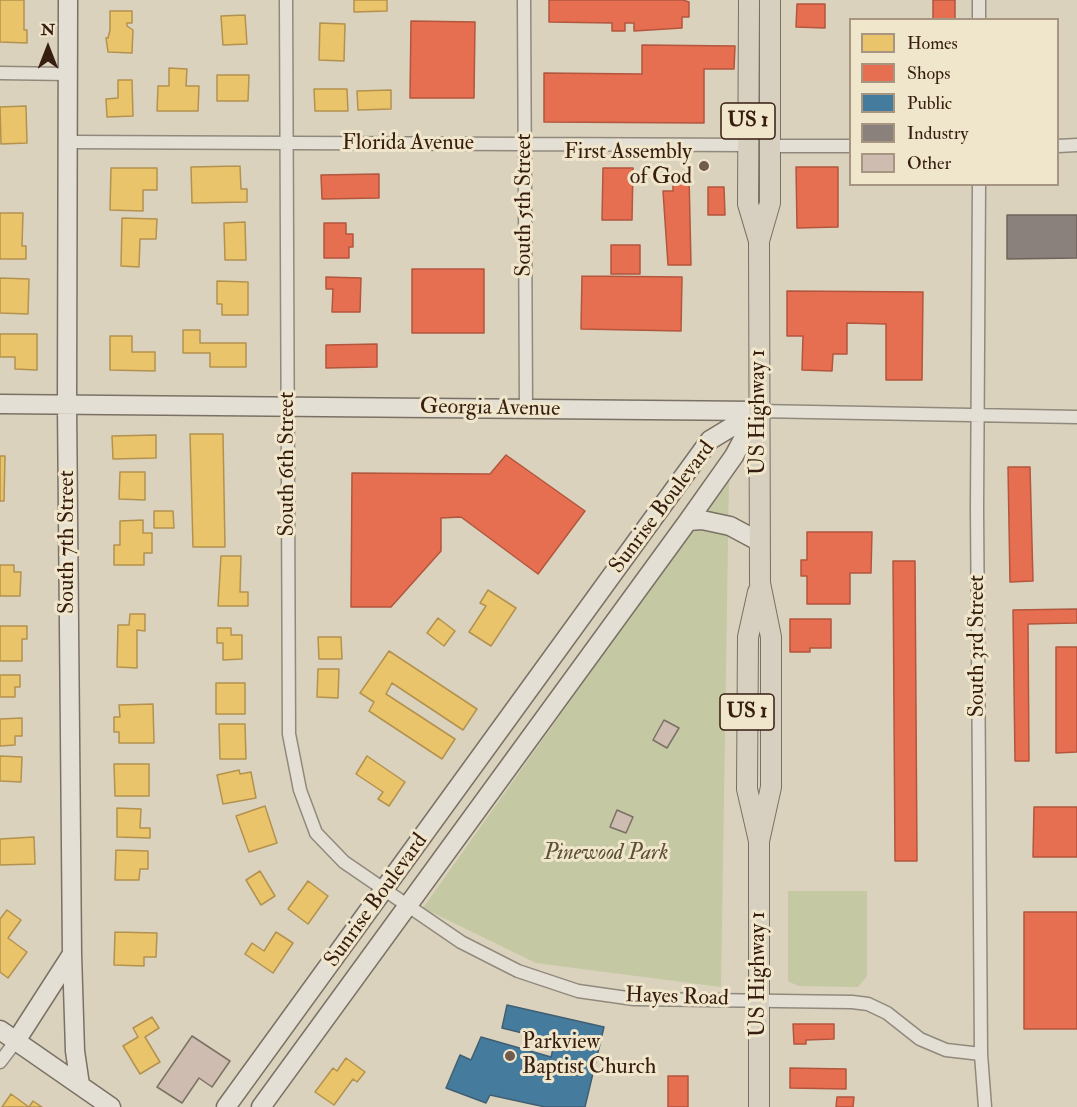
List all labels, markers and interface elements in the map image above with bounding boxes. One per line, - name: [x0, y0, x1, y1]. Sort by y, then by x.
- north arrow: [18, 18, 78, 78]
- legend: [849, 18, 1059, 186]
- text: N: [41, 20, 55, 40]
- text: Homes: [907, 32, 958, 55]
- text: Shops: [907, 62, 950, 85]
- text: Public: [907, 92, 952, 115]
- road number: US 1: [721, 103, 775, 139]
- text: Industry: [907, 122, 968, 145]
- street label: Florida Avenue: [342, 131, 474, 157]
- street label: South 5th Street: [512, 133, 538, 277]
- place label: First Assembly of God: [564, 140, 692, 192]
- text: Other: [907, 152, 951, 175]
- marker: First Assembly of God: [697, 159, 711, 173]
- street label: US Highway 1: [746, 349, 772, 475]
- street label: South 6th Street: [275, 392, 301, 536]
- street label: Georgia Avenue: [420, 395, 560, 423]
- street label: Sunrise Boulevard: [605, 437, 721, 579]
- street label: South 7th Street: [55, 470, 81, 614]
- street label: South 3rd Street: [965, 575, 991, 717]
- road number: US 1: [720, 694, 774, 730]
- street label: Sunrise Boulevard: [320, 829, 434, 973]
- park label: Pinewood Park: [544, 841, 668, 867]
- street label: US Highway 1: [746, 911, 772, 1037]
- street label: Hayes Road: [625, 983, 729, 1013]
- place label: Parkview Baptist Church: [522, 1030, 656, 1082]
- marker: Parkview Baptist Church: [503, 1049, 517, 1063]

